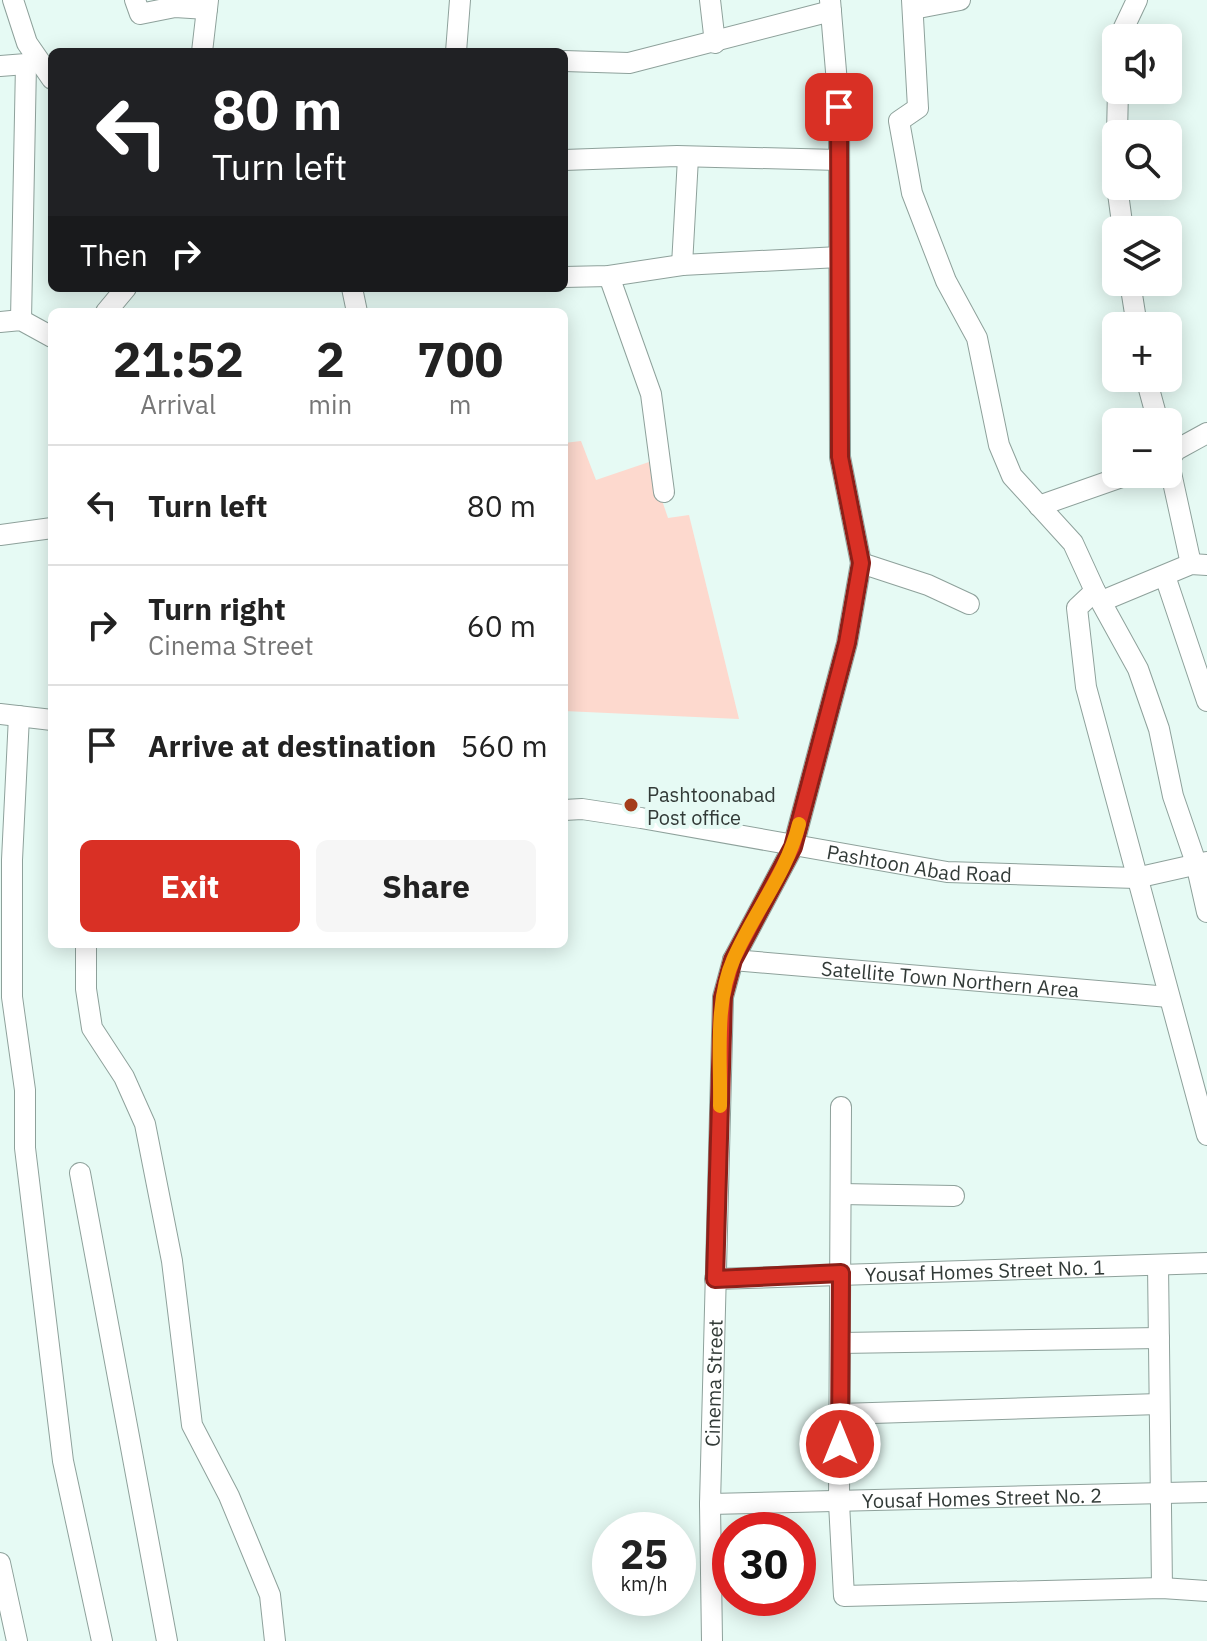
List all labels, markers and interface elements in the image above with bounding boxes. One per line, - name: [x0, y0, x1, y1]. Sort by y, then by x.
- map controls: [1102, 24, 1182, 488]
- button: sound: [1102, 24, 1182, 104]
- text: 80 m: [212, 73, 342, 145]
- pin: [805, 73, 873, 141]
- icon: left: [80, 80, 184, 184]
- icon: arrive: [817, 85, 861, 129]
- button: search: [1102, 120, 1182, 200]
- text: Turn left: [212, 143, 347, 190]
- button: layers: [1102, 216, 1182, 296]
- icon: right: [164, 232, 208, 276]
- text: Then: [80, 235, 148, 274]
- button: +: [1102, 312, 1182, 392]
- text: 21:52: [113, 328, 244, 390]
- text: 2: [316, 328, 345, 390]
- text: 700: [417, 328, 503, 390]
- text: Arrival: [140, 387, 216, 421]
- text: min: [308, 387, 352, 421]
- text: m: [449, 387, 471, 421]
- button: −: [1102, 408, 1182, 488]
- icon: left: [80, 483, 124, 527]
- text: Turn left: [148, 486, 267, 525]
- text: 80 m: [467, 486, 536, 525]
- text: Turn right: [148, 589, 286, 628]
- icon: right: [80, 603, 124, 647]
- text: 60 m: [467, 606, 536, 645]
- text: Cinema Street: [148, 628, 314, 662]
- icon: arrive: [80, 723, 124, 767]
- text: Arrive at destination: [148, 726, 436, 765]
- text: 560 m: [460, 726, 548, 765]
- place label: Pashtoonabad Post office: [647, 781, 776, 831]
- marker: Pashtoonabad Post office: [622, 796, 640, 814]
- street label: Pashtoon Abad Road: [825, 838, 1012, 888]
- button: Exit: [80, 840, 300, 932]
- button: Share: [316, 840, 536, 932]
- street label: Satellite Town Northern Area: [820, 954, 1081, 1003]
- street label: Yousaf Homes Street No. 1: [864, 1253, 1105, 1288]
- street label: Cinema Street: [698, 1319, 728, 1447]
- position arrow: [798, 1402, 882, 1486]
- street label: Yousaf Homes Street No. 2: [862, 1481, 1102, 1514]
- speed limit sign: 30: [712, 1512, 816, 1616]
- text: 25: [620, 1528, 668, 1580]
- text: km/h: [620, 1570, 668, 1597]

